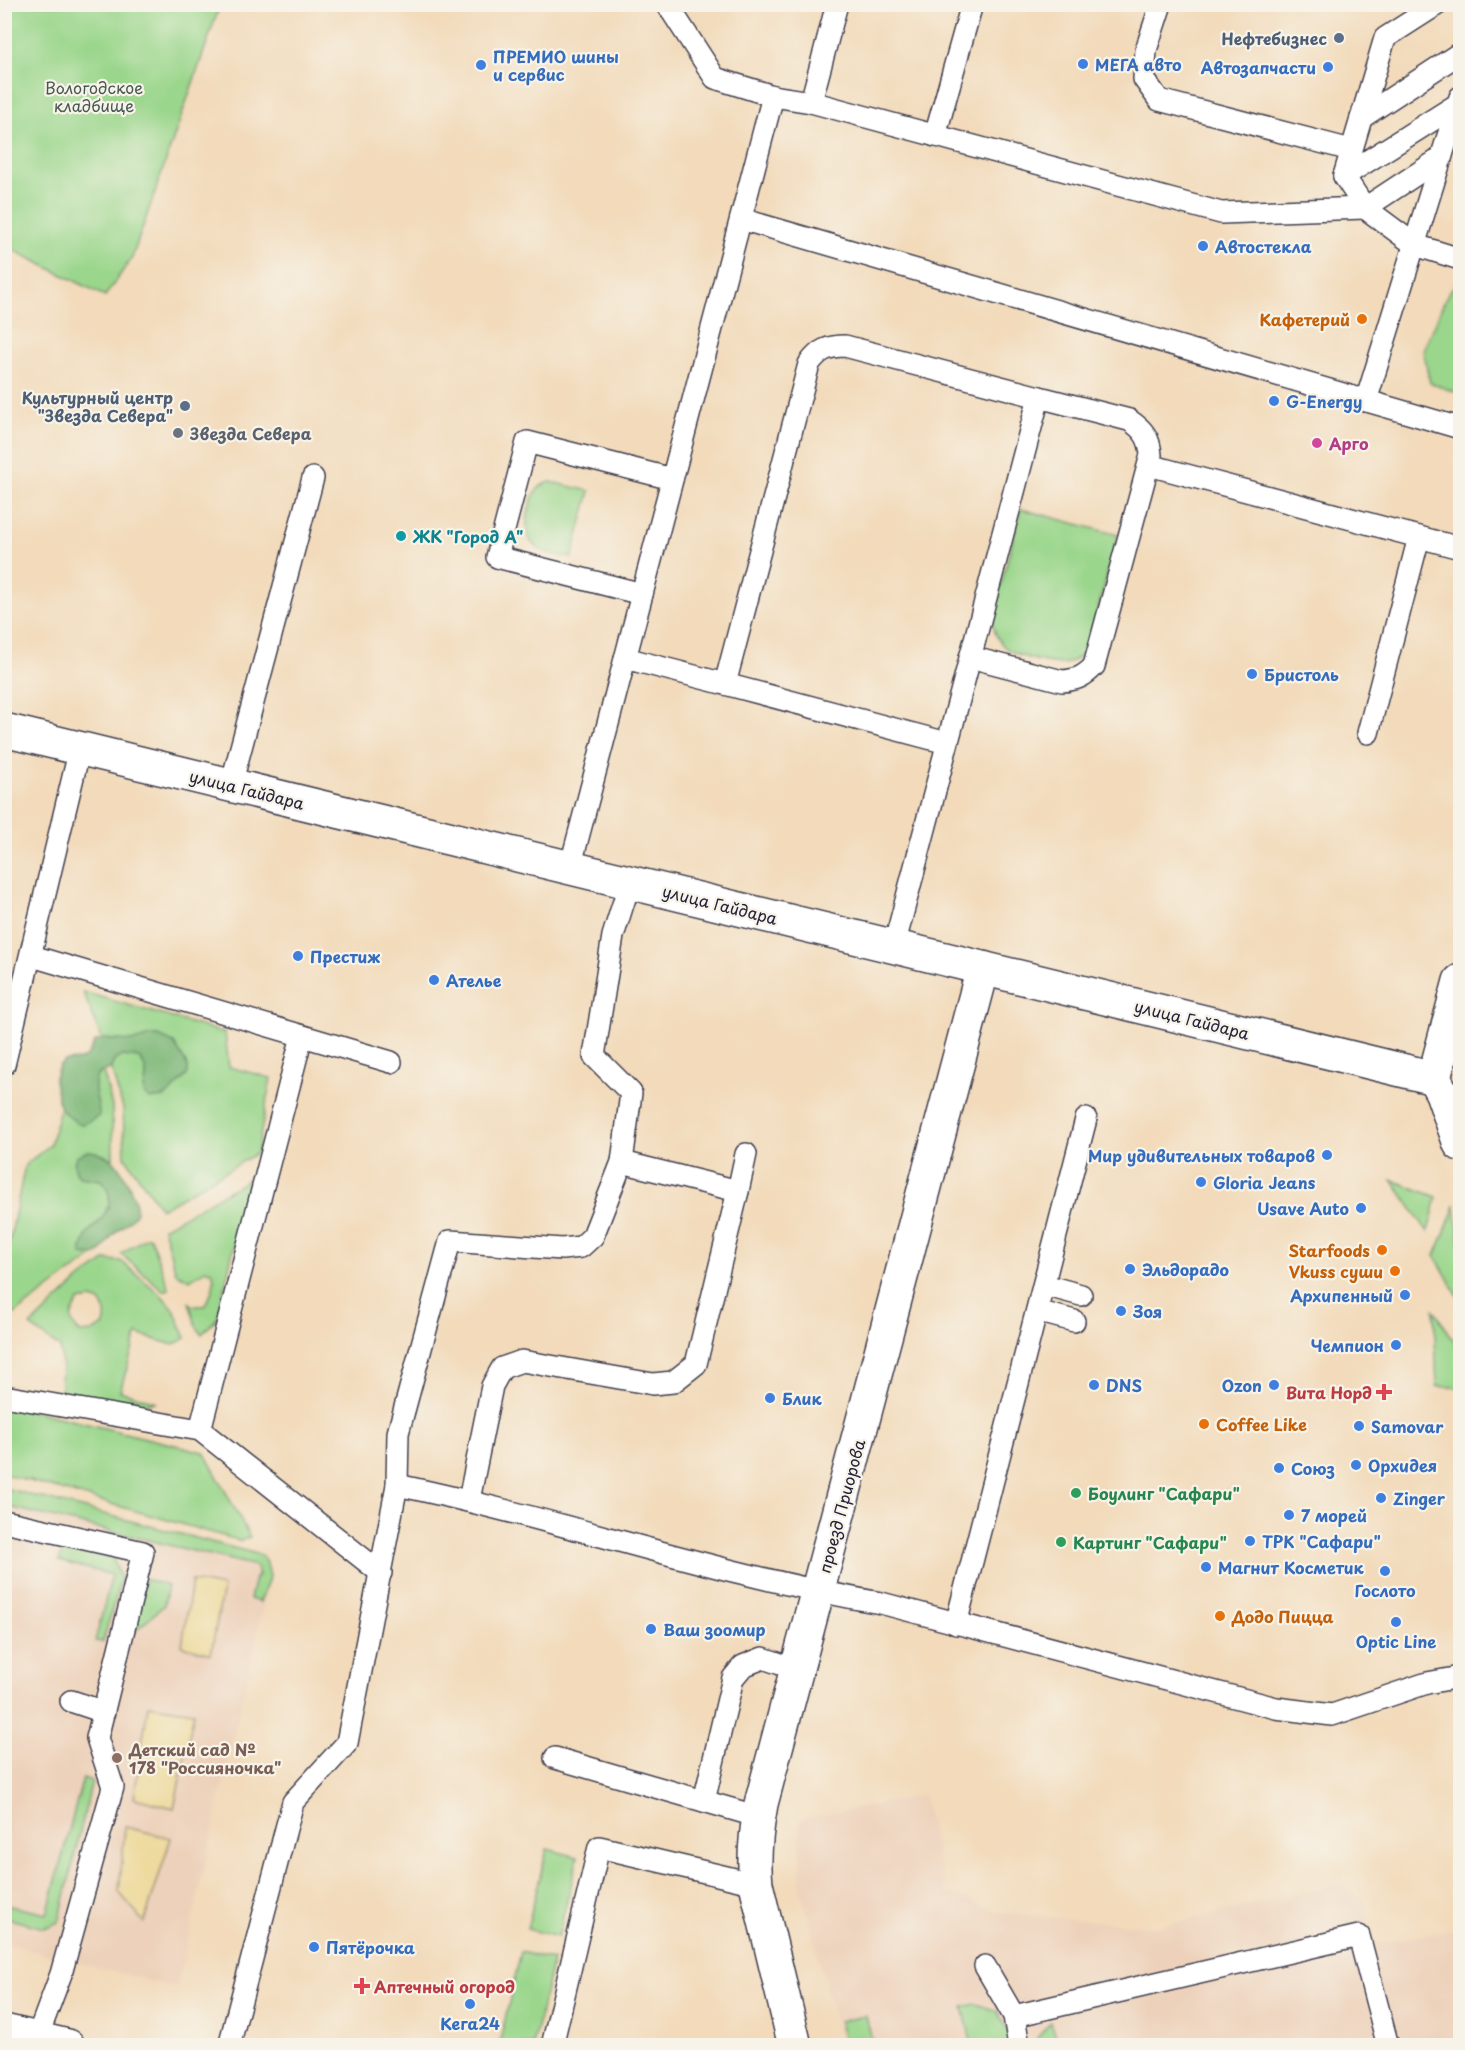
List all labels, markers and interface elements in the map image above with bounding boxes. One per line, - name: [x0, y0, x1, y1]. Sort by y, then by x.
- place label: Нефтебизнес: [1222, 26, 1327, 50]
- marker: Нефтебизнес: [1332, 31, 1346, 45]
- place label: ПРЕМИО шины и сервис: [493, 44, 619, 86]
- place label: МЕГА авто: [1095, 52, 1182, 76]
- place label: Автозапчасти: [1201, 55, 1316, 79]
- marker: МЕГА авто: [1076, 57, 1090, 71]
- marker: ПРЕМИО шины и сервис: [474, 58, 488, 72]
- marker: Автозапчасти: [1321, 60, 1335, 74]
- park label: Вологодское кладбище: [45, 75, 143, 117]
- place label: Автостекла: [1215, 234, 1312, 258]
- marker: Автостекла: [1196, 239, 1210, 253]
- place label: Кафетерий: [1260, 307, 1350, 331]
- marker: Кафетерий: [1355, 312, 1369, 326]
- place label: Культурный центр "Звезда Севера": [22, 385, 173, 427]
- place label: G-Energy: [1286, 389, 1362, 413]
- marker: G-Energy: [1267, 394, 1281, 408]
- marker: Культурный центр "Звезда Севера": [178, 399, 192, 413]
- place label: Звезда Севера: [189, 421, 312, 445]
- marker: Звезда Севера: [171, 426, 185, 440]
- place label: Арго: [1329, 431, 1369, 455]
- marker: Арго: [1310, 436, 1324, 450]
- place label: ЖК "Город А": [412, 524, 523, 548]
- marker: ЖК "Город А": [394, 529, 408, 543]
- place label: Бристоль: [1264, 662, 1339, 686]
- marker: Бристоль: [1245, 667, 1259, 681]
- street label: улица Гайдара: [187, 763, 307, 815]
- street label: улица Гайдара: [660, 878, 780, 930]
- place label: Престиж: [310, 944, 380, 968]
- marker: Престиж: [291, 949, 305, 963]
- place label: Ателье: [446, 968, 502, 992]
- marker: Ателье: [427, 973, 441, 987]
- street label: улица Гайдара: [1132, 993, 1252, 1045]
- place label: Мир удивительных товаров: [1088, 1143, 1315, 1167]
- marker: Мир удивительных товаров: [1320, 1148, 1334, 1162]
- place label: Gloria Jeans: [1213, 1170, 1316, 1194]
- marker: Gloria Jeans: [1194, 1175, 1208, 1189]
- place label: Usave Auto: [1257, 1196, 1349, 1220]
- marker: Usave Auto: [1354, 1201, 1368, 1215]
- place label: Starfoods: [1289, 1238, 1370, 1262]
- marker: Starfoods: [1375, 1243, 1389, 1257]
- place label: Эльдорадо: [1142, 1257, 1229, 1281]
- place label: Vkuss суши: [1289, 1259, 1383, 1283]
- marker: Эльдорадо: [1123, 1262, 1137, 1276]
- marker: Vkuss суши: [1388, 1264, 1402, 1278]
- place label: Архипенный: [1290, 1283, 1393, 1307]
- marker: Архипенный: [1398, 1288, 1412, 1302]
- place label: Зоя: [1132, 1299, 1162, 1323]
- marker: Зоя: [1114, 1304, 1128, 1318]
- place label: Чемпион: [1311, 1333, 1384, 1357]
- marker: Чемпион: [1389, 1338, 1403, 1352]
- place label: DNS: [1106, 1373, 1142, 1397]
- place label: Ozon: [1222, 1373, 1262, 1397]
- marker: DNS: [1087, 1378, 1101, 1392]
- marker: Ozon: [1267, 1378, 1281, 1392]
- place label: Вита Норд: [1286, 1380, 1372, 1404]
- marker: Вита Норд: [1377, 1385, 1391, 1399]
- place label: Блик: [782, 1386, 822, 1410]
- marker: Блик: [763, 1391, 777, 1405]
- place label: Coffee Like: [1216, 1412, 1307, 1436]
- place label: Samovar: [1371, 1414, 1444, 1438]
- marker: Coffee Like: [1197, 1417, 1211, 1431]
- marker: Samovar: [1352, 1419, 1366, 1433]
- street label: проезд Приорова: [812, 1436, 870, 1576]
- place label: Орхидея: [1368, 1453, 1437, 1477]
- place label: Союз: [1291, 1456, 1335, 1480]
- marker: Орхидея: [1349, 1458, 1363, 1472]
- marker: Союз: [1272, 1461, 1286, 1475]
- place label: Боулинг "Сафари": [1088, 1481, 1240, 1505]
- marker: Боулинг "Сафари": [1069, 1486, 1083, 1500]
- place label: Zinger: [1393, 1486, 1446, 1510]
- marker: Zinger: [1374, 1491, 1388, 1505]
- place label: 7 морей: [1301, 1503, 1367, 1527]
- marker: 7 морей: [1282, 1508, 1296, 1522]
- place label: ТРК "Сафари": [1262, 1529, 1381, 1553]
- place label: Картинг "Сафари": [1073, 1530, 1227, 1554]
- marker: ТРК "Сафари": [1243, 1534, 1257, 1548]
- marker: Картинг "Сафари": [1054, 1535, 1068, 1549]
- place label: Магнит Косметик: [1218, 1555, 1365, 1579]
- marker: Магнит Косметик: [1199, 1560, 1213, 1574]
- marker: Гослото: [1378, 1564, 1392, 1578]
- place label: Гослото: [1354, 1578, 1416, 1602]
- place label: Додо Пицца: [1231, 1604, 1334, 1628]
- marker: Додо Пицца: [1213, 1609, 1227, 1623]
- marker: Optic Line: [1389, 1615, 1403, 1629]
- place label: Ваш зоомир: [663, 1617, 766, 1641]
- marker: Ваш зоомир: [644, 1622, 658, 1636]
- place label: Optic Line: [1356, 1629, 1436, 1653]
- place label: Детский сад № 178 "Россияночка": [128, 1737, 281, 1779]
- marker: Детский сад № 178 "Россияночка": [110, 1751, 124, 1765]
- place label: Пятёрочка: [326, 1935, 415, 1959]
- marker: Пятёрочка: [307, 1940, 321, 1954]
- place label: Аптечный огород: [374, 1974, 515, 1998]
- marker: Аптечный огород: [355, 1979, 369, 1993]
- marker: Кега24: [463, 1997, 477, 2011]
- place label: Кега24: [440, 2011, 500, 2035]

